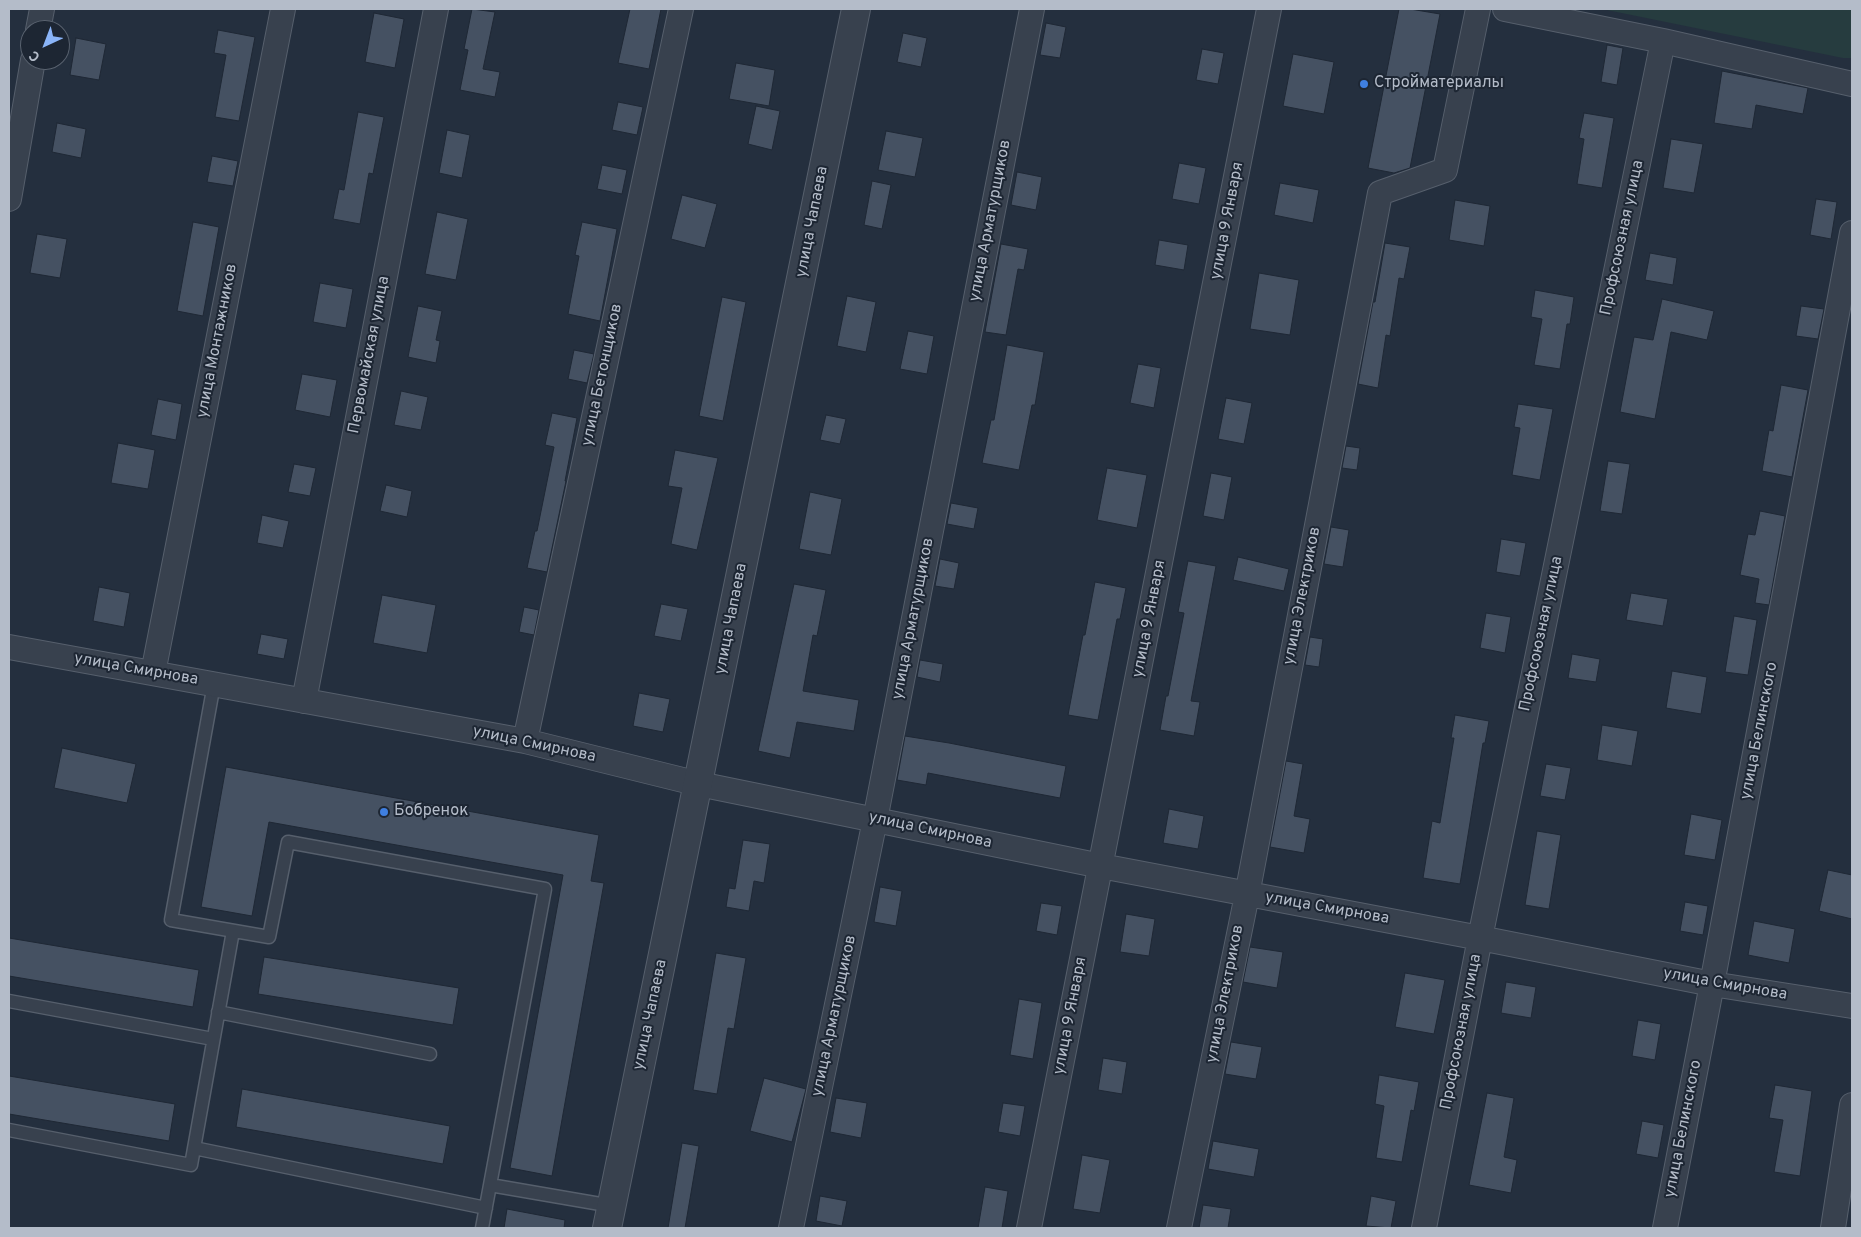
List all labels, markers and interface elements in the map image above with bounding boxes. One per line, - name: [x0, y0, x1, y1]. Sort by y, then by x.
- north arrow: [20, 20, 70, 70]
- text: С: [26, 46, 44, 65]
- place label: Стройматериалы: [1374, 74, 1504, 94]
- marker: Стройматериалы: [1358, 78, 1370, 90]
- street label: улица Арматурщиков: [966, 138, 1016, 304]
- street label: Профсоюзная улица: [1597, 159, 1649, 317]
- street label: улица 9 Января: [1207, 161, 1249, 281]
- street label: улица Чапаева: [793, 165, 833, 279]
- street label: улица Монтажников: [194, 262, 242, 420]
- street label: Первомайская улица: [345, 275, 395, 435]
- street label: улица Бетонщиков: [579, 302, 627, 448]
- street label: улица Электриков: [1280, 525, 1326, 667]
- street label: улица Арматурщиков: [889, 536, 939, 702]
- street label: Профсоюзная улица: [1516, 555, 1568, 713]
- street label: улица 9 Января: [1129, 559, 1171, 679]
- street label: улица Чапаева: [712, 562, 752, 676]
- street label: улица Смирнова: [72, 650, 200, 690]
- street label: улица Белинского: [1737, 661, 1783, 801]
- street label: улица Смирнова: [471, 723, 597, 767]
- place label: Бобренок: [394, 802, 468, 822]
- marker: Бобренок: [378, 806, 390, 818]
- street label: улица Смирнова: [867, 809, 993, 853]
- street label: улица Смирнова: [1263, 889, 1391, 929]
- street label: улица Электриков: [1203, 923, 1249, 1065]
- street label: улица Арматурщиков: [809, 934, 861, 1098]
- street label: Профсоюзная улица: [1437, 952, 1487, 1112]
- street label: улица 9 Января: [1050, 956, 1092, 1076]
- street label: улица Чапаева: [630, 958, 672, 1072]
- street label: улица Смирнова: [1661, 965, 1789, 1005]
- street label: улица Белинского: [1661, 1059, 1707, 1199]

